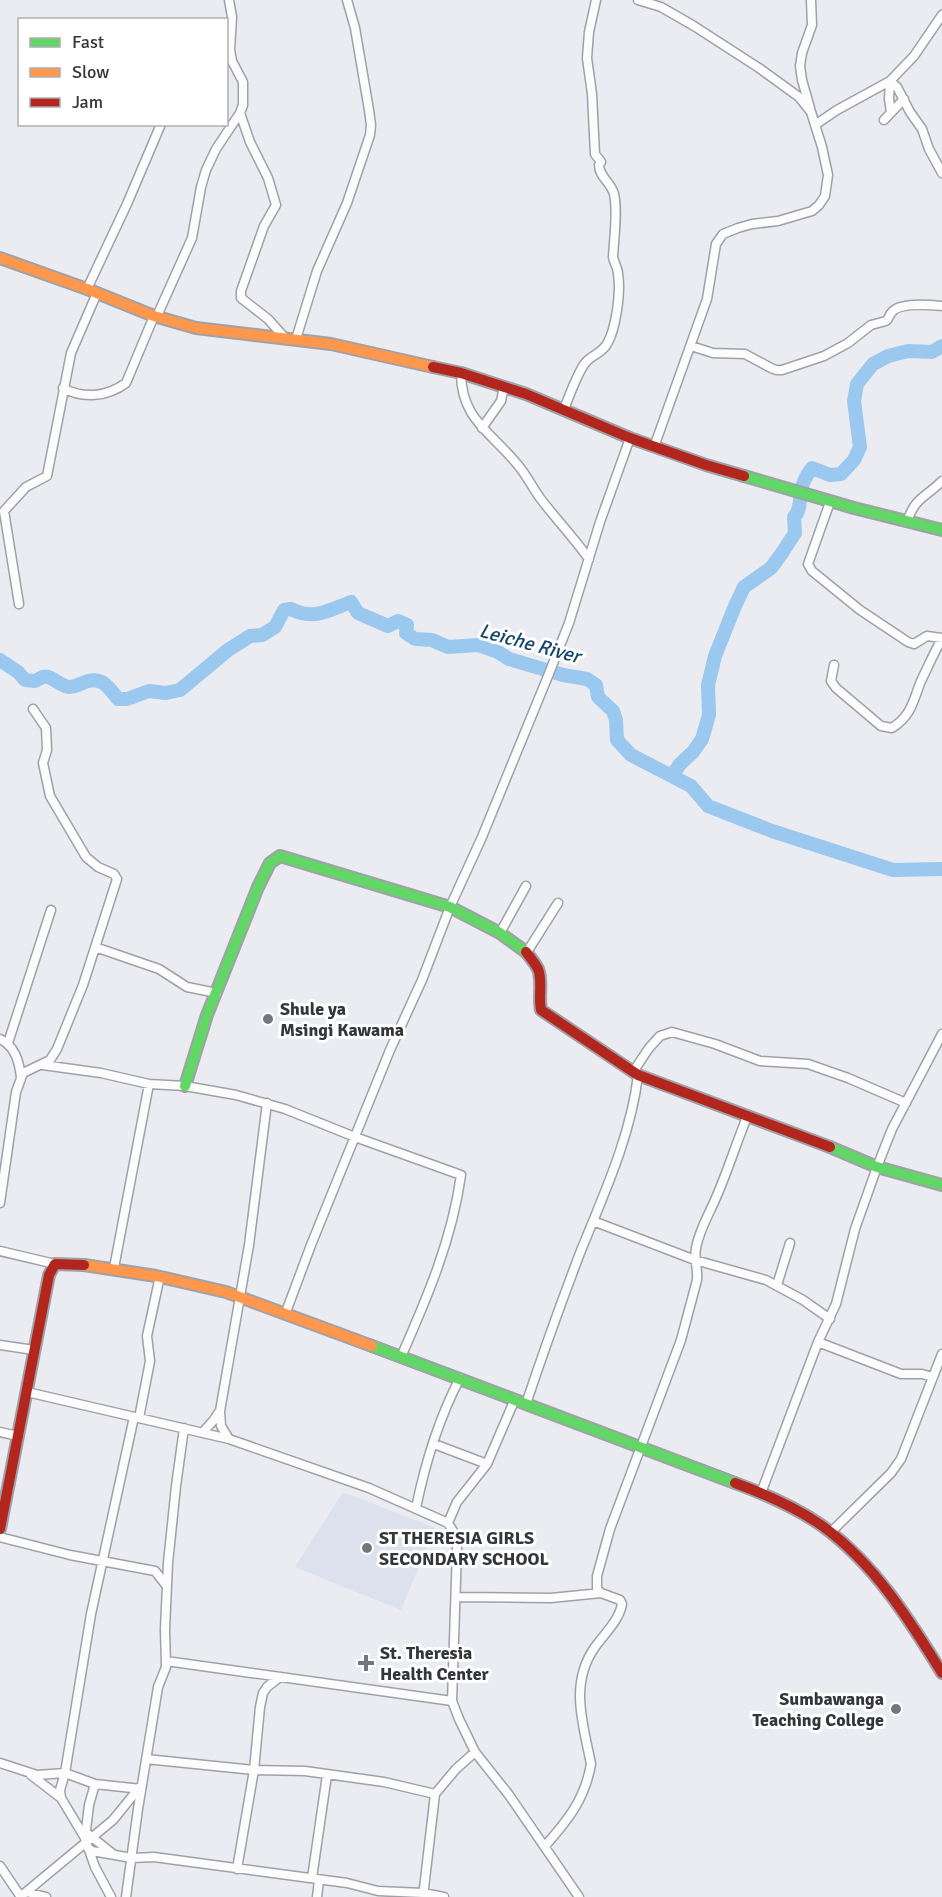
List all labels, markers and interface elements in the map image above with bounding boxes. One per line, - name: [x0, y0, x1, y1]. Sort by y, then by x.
- legend: [18, 18, 228, 126]
- text: Fast: [72, 31, 104, 53]
- text: Slow: [72, 61, 109, 83]
- text: Jam: [72, 91, 103, 113]
- water label: Leiche River: [477, 618, 586, 670]
- place label: Shule ya Msingi Kawama: [280, 998, 404, 1041]
- marker: Shule ya Msingi Kawama: [261, 1012, 275, 1026]
- place label: ST THERESIA GIRLS SECONDARY SCHOOL: [379, 1527, 549, 1570]
- marker: ST THERESIA GIRLS SECONDARY SCHOOL: [360, 1541, 374, 1555]
- place label: St. Theresia Health Center: [380, 1642, 490, 1685]
- marker: St. Theresia Health Center: [357, 1654, 375, 1672]
- place label: Sumbawanga Teaching College: [752, 1688, 884, 1731]
- marker: Sumbawanga Teaching College: [889, 1702, 903, 1716]

